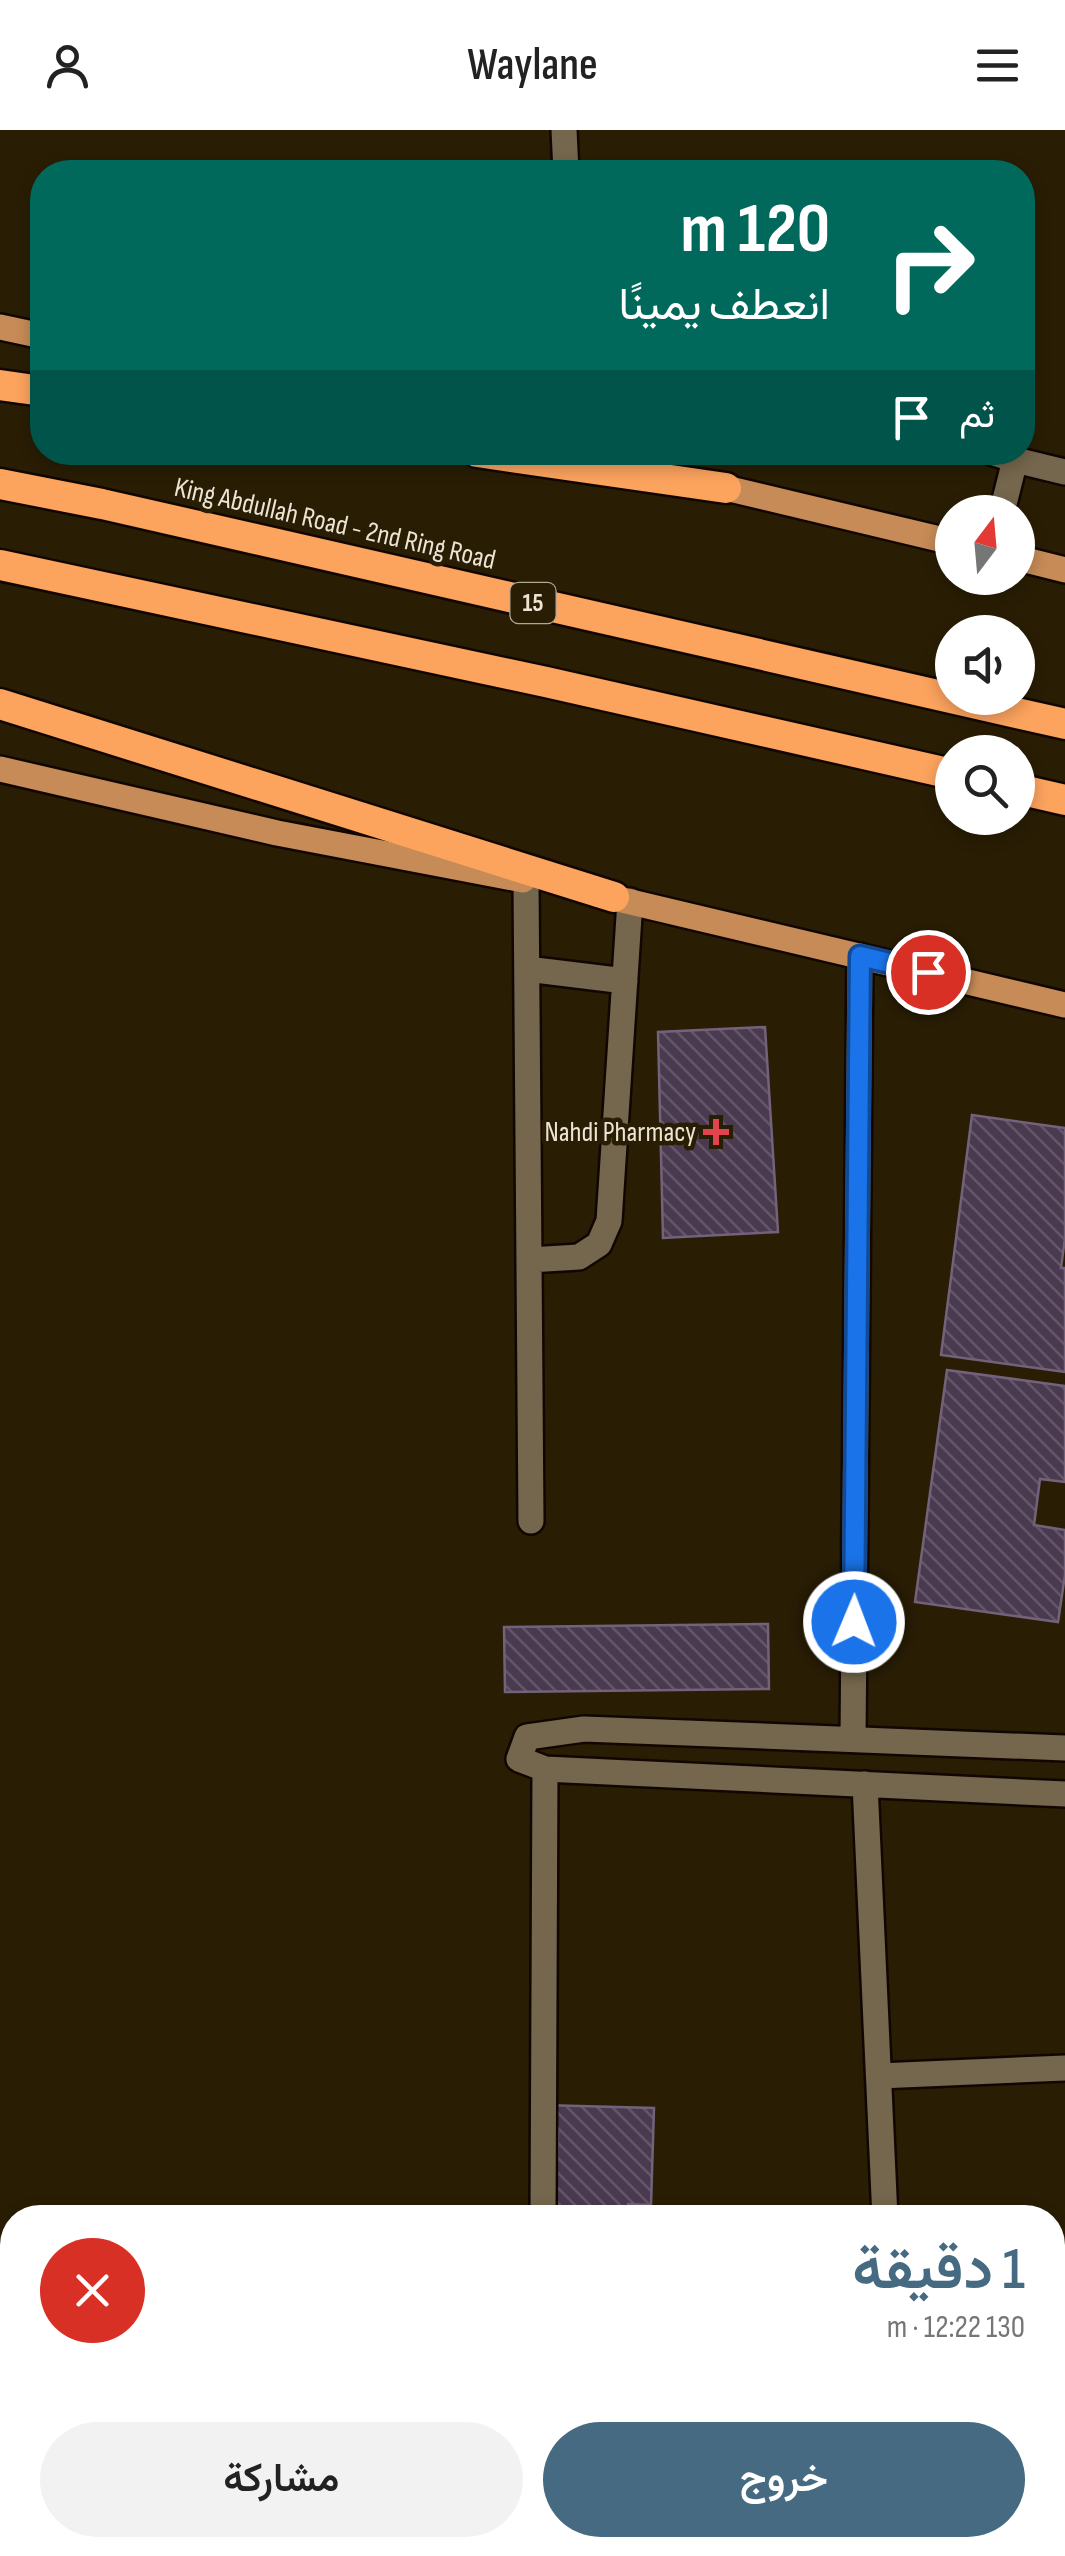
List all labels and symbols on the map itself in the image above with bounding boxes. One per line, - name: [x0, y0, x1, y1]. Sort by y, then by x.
- street label: King Abdullah Road - 2nd Ring Road: [171, 471, 499, 577]
- north arrow: [935, 495, 1035, 595]
- road number: 15: [510, 583, 556, 623]
- pin: [886, 930, 971, 1015]
- place label: Nahdi Pharmacy: [544, 1116, 696, 1149]
- marker: Nahdi Pharmacy: [705, 1121, 727, 1143]
- position arrow: [802, 1570, 906, 1674]

